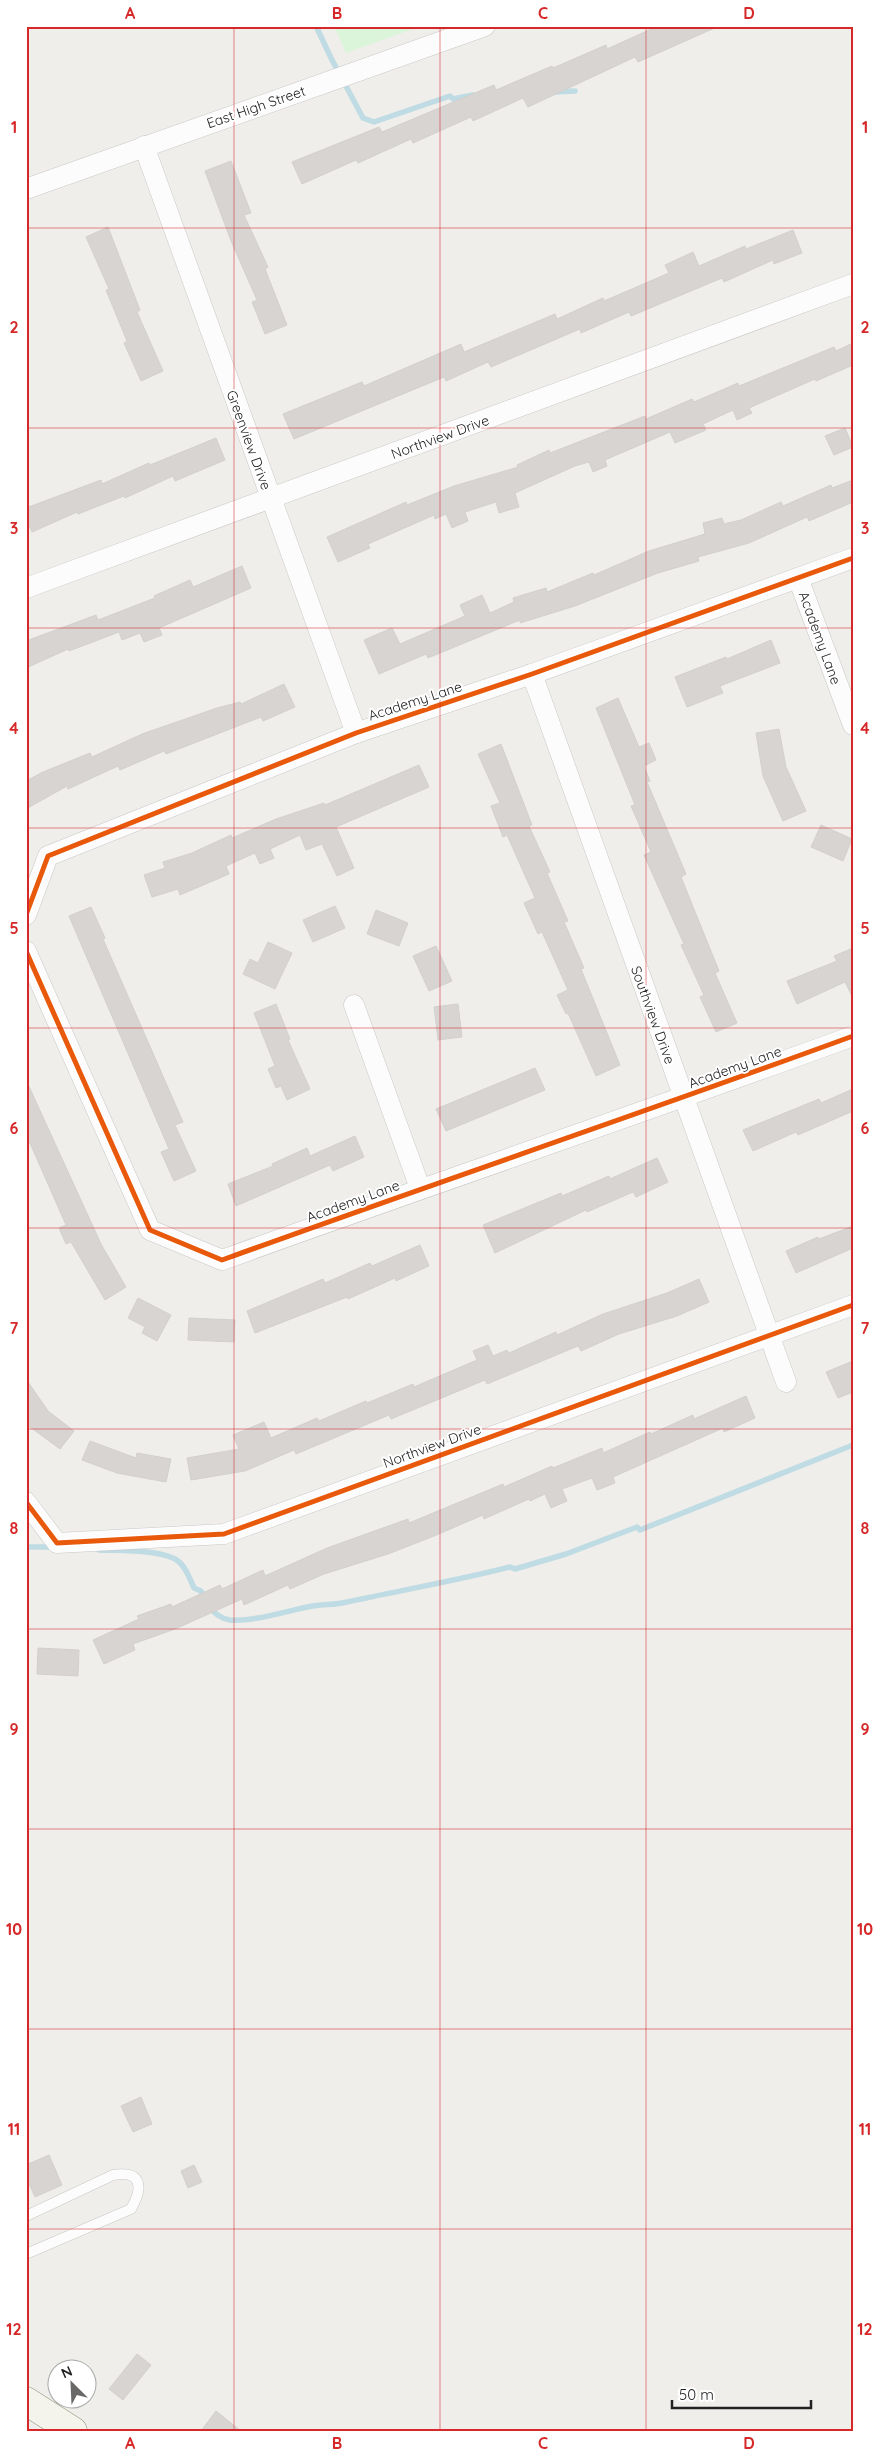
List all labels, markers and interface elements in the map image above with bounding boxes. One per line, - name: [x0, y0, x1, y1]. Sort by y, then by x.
- text: A: [125, 3, 136, 23]
- text: B: [332, 3, 342, 23]
- text: C: [538, 3, 548, 23]
- text: D: [743, 3, 755, 23]
- street label: East High Street: [204, 82, 308, 132]
- text: 1: [11, 117, 17, 137]
- text: 1: [862, 117, 868, 137]
- text: 2: [9, 317, 19, 337]
- text: 2: [860, 317, 870, 337]
- street label: Greenview Drive: [223, 388, 275, 493]
- street label: Northview Drive: [389, 411, 492, 463]
- text: 3: [10, 518, 18, 538]
- text: 3: [861, 518, 869, 538]
- street label: Academy Lane: [795, 589, 845, 687]
- street label: Academy Lane: [366, 677, 464, 725]
- text: 4: [9, 718, 19, 738]
- text: 4: [860, 718, 870, 738]
- text: 5: [9, 918, 19, 938]
- text: 5: [860, 918, 870, 938]
- street label: Southview Drive: [627, 963, 679, 1067]
- street label: Academy Lane: [686, 1042, 784, 1092]
- text: 6: [10, 1118, 19, 1138]
- text: 6: [861, 1118, 870, 1138]
- street label: Academy Lane: [304, 1176, 402, 1226]
- text: 7: [10, 1318, 19, 1338]
- text: 7: [861, 1318, 870, 1338]
- street label: Northview Drive: [381, 1420, 484, 1472]
- text: 8: [10, 1518, 19, 1538]
- text: 8: [861, 1518, 870, 1538]
- text: 9: [9, 1719, 19, 1739]
- text: 9: [860, 1719, 870, 1739]
- text: 10: [6, 1919, 22, 1939]
- text: 10: [857, 1919, 873, 1939]
- text: 11: [8, 2119, 20, 2139]
- text: 11: [859, 2119, 871, 2139]
- text: 12: [6, 2319, 22, 2339]
- text: 12: [857, 2319, 873, 2339]
- north arrow: [48, 2360, 98, 2410]
- text: N: [58, 2362, 75, 2382]
- scale bar: [672, 2377, 810, 2409]
- text: 50 m: [679, 2385, 714, 2404]
- text: A: [125, 2433, 136, 2453]
- text: B: [332, 2433, 342, 2453]
- text: C: [538, 2433, 548, 2453]
- text: D: [743, 2433, 755, 2453]

